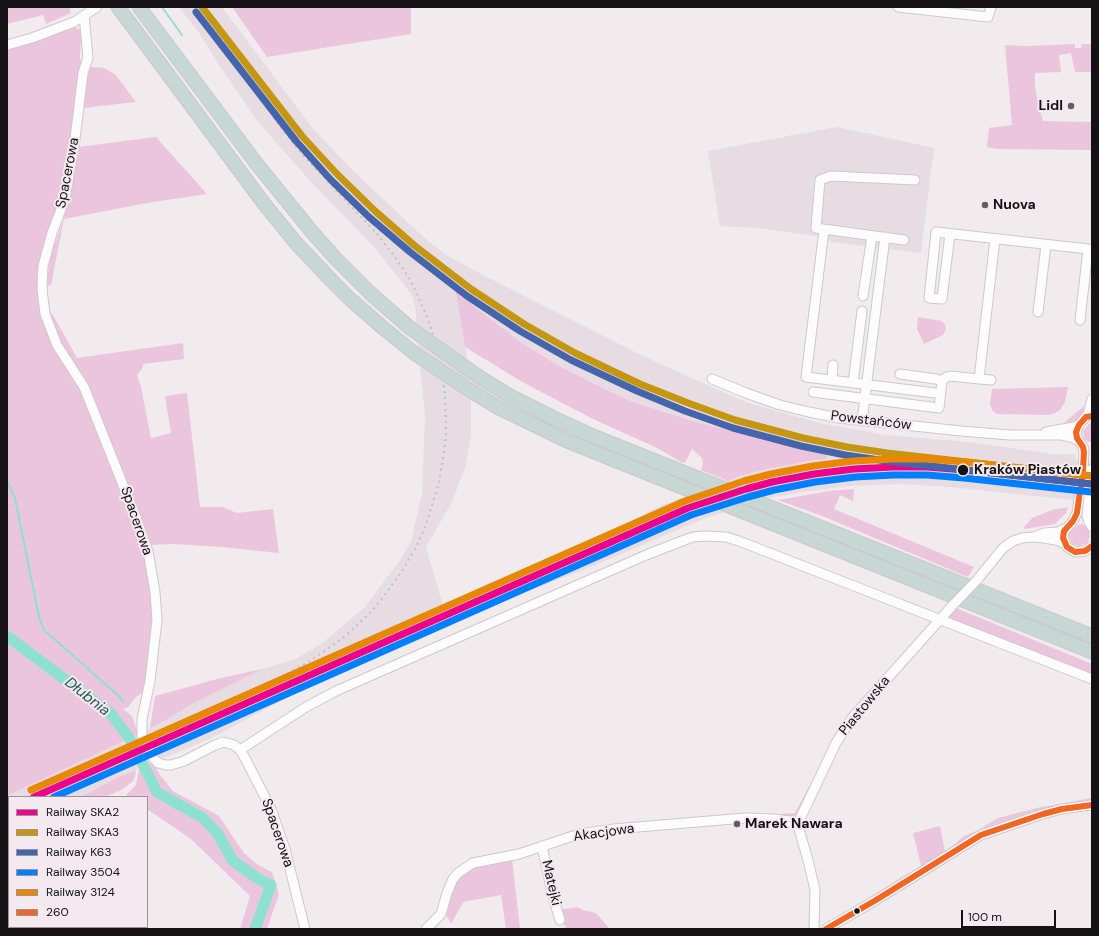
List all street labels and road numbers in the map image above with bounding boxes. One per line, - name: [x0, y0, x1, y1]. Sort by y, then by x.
- street label: Spacerowa: [53, 136, 83, 210]
- street label: Powstańców: [830, 408, 912, 434]
- street label: Spacerowa: [116, 484, 156, 558]
- street label: Piastowska: [836, 673, 894, 739]
- street label: Spacerowa: [257, 796, 297, 870]
- street label: Akacjowa: [572, 820, 636, 846]
- street label: Matejki: [538, 859, 564, 907]

